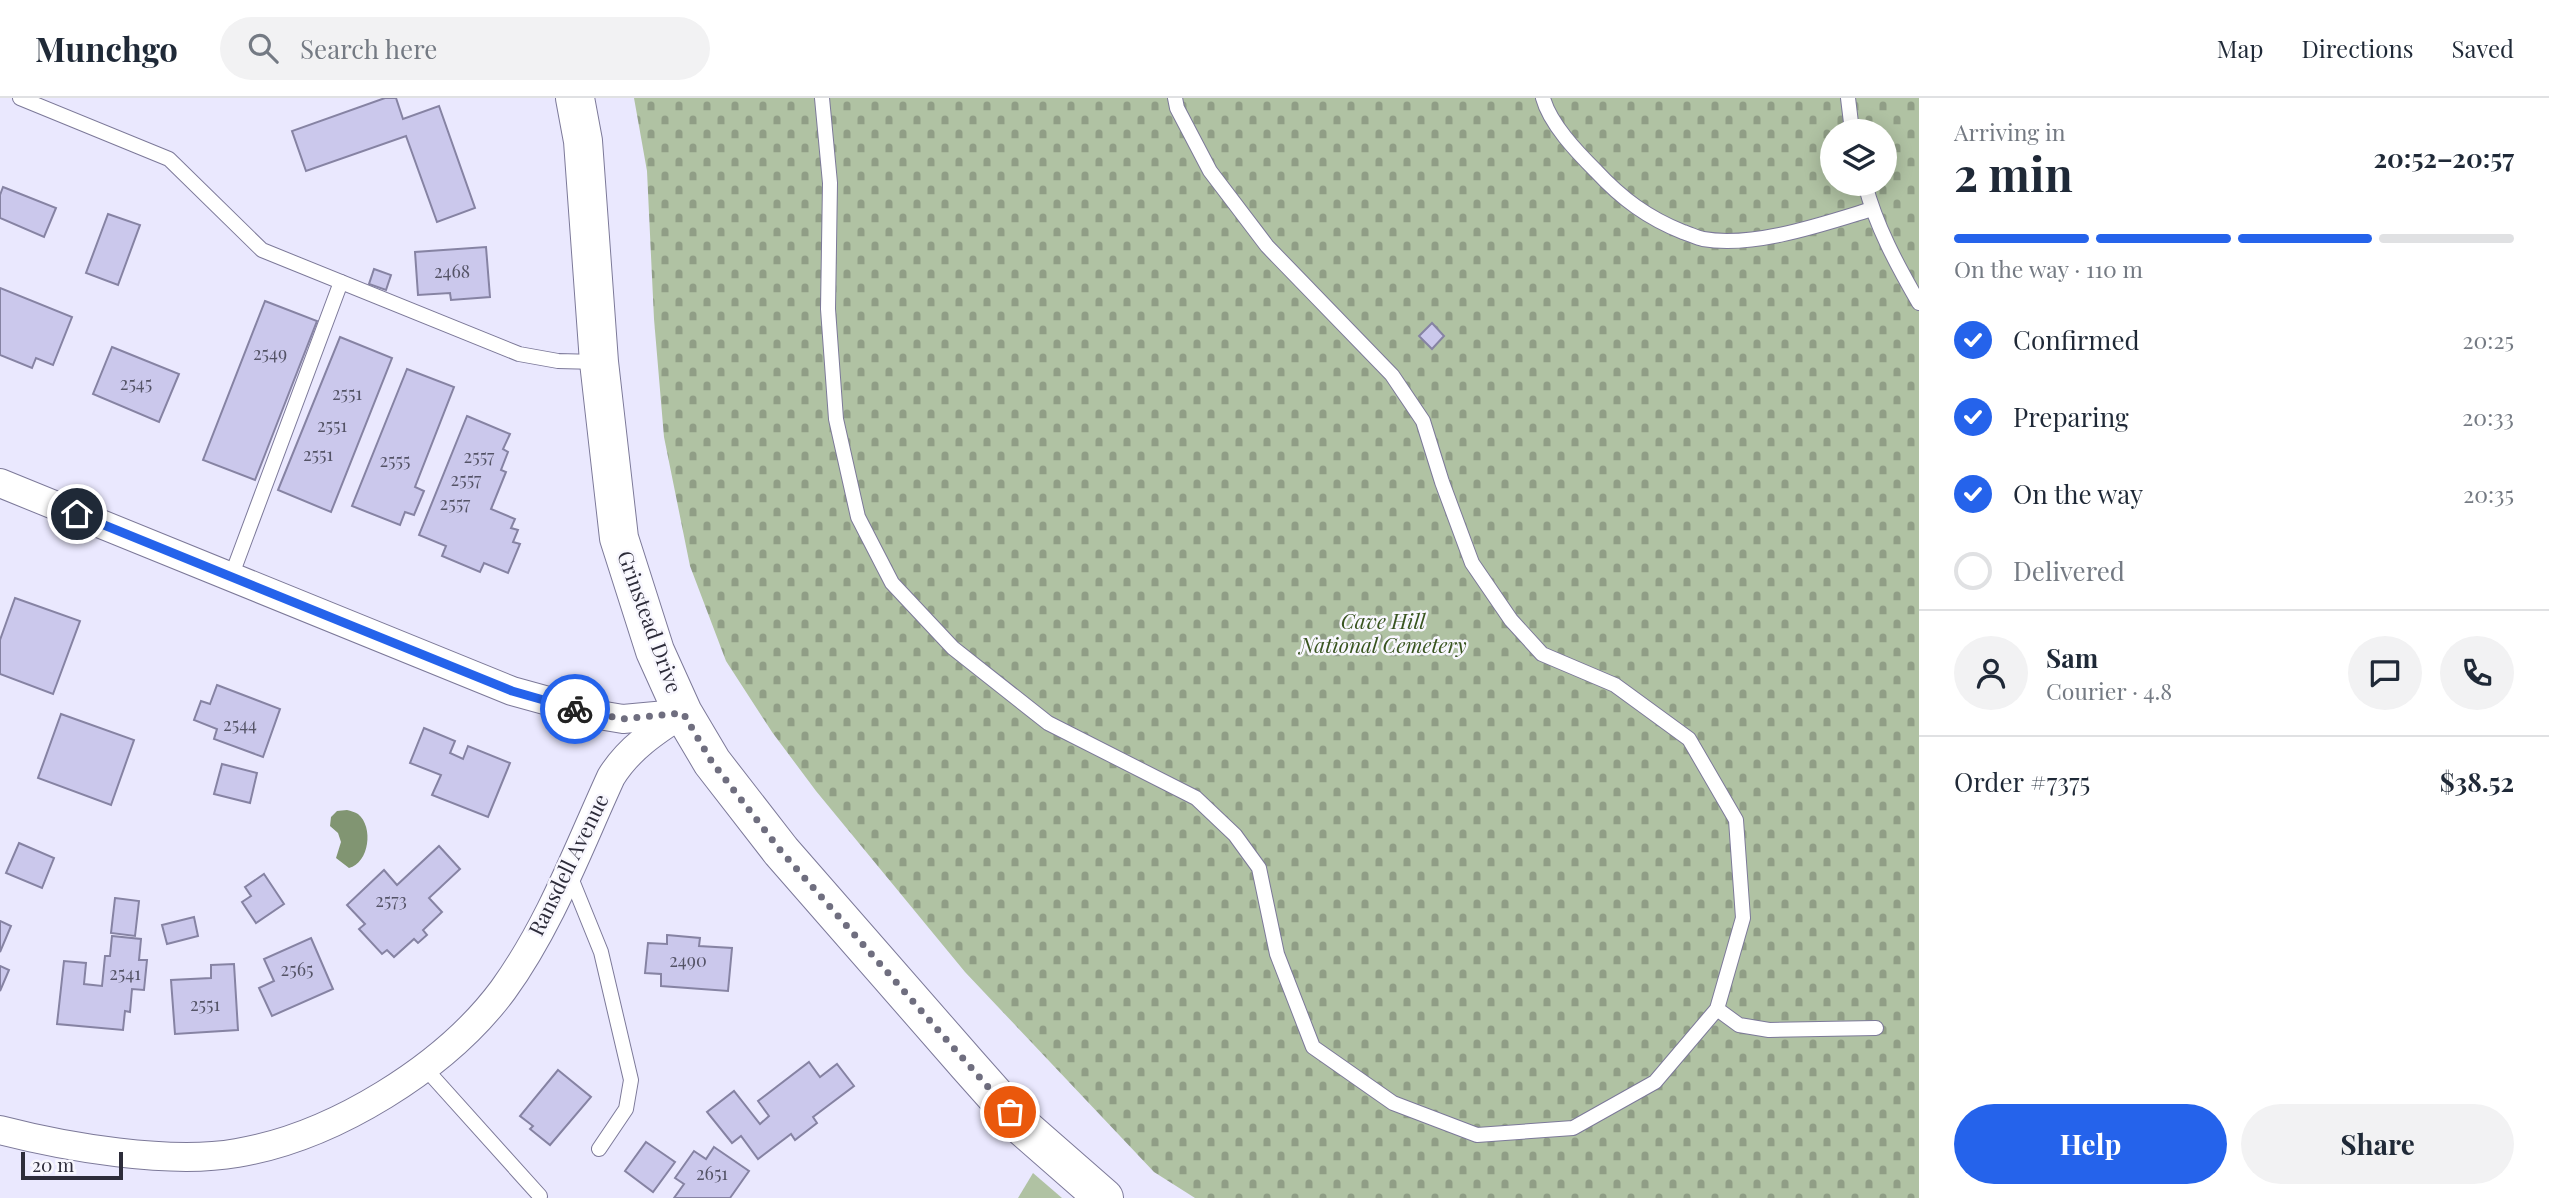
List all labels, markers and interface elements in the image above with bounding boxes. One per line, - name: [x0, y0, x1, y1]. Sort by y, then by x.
- search box: [220, 17, 710, 80]
- text: Munchgo: [35, 26, 178, 70]
- icon: search: [244, 29, 282, 67]
- text: Search here: [300, 31, 437, 66]
- text: Map: [2217, 32, 2263, 64]
- text: Directions: [2301, 32, 2414, 64]
- text: Saved: [2452, 32, 2514, 64]
- text: Arriving in: [1954, 116, 2066, 147]
- map controls: [1820, 119, 1897, 196]
- button: layers: [1820, 119, 1897, 196]
- text: 20:52–20:57: [2373, 140, 2514, 175]
- text: 2 min: [1954, 142, 2073, 204]
- text: On the way · 110 m: [1954, 253, 2143, 284]
- house number: 2468: [434, 259, 470, 283]
- icon: check: [1954, 321, 1992, 359]
- text: Confirmed: [2013, 322, 2140, 357]
- text: 20:25: [2463, 324, 2514, 355]
- house number: 2549: [253, 341, 287, 365]
- house number: 2545: [120, 371, 152, 395]
- house number: 2551: [332, 381, 362, 405]
- icon: check: [1954, 398, 1992, 436]
- text: Preparing: [2013, 399, 2129, 434]
- text: 20:33: [2462, 401, 2514, 432]
- house number: 2551: [317, 413, 347, 437]
- house number: 2551: [303, 442, 333, 466]
- house number: 2557: [464, 444, 495, 468]
- house number: 2555: [379, 448, 411, 472]
- house number: 2557: [451, 467, 482, 491]
- icon: check: [1954, 475, 1992, 513]
- text: On the way: [2013, 476, 2143, 511]
- text: 20:35: [2463, 478, 2514, 509]
- pin: [47, 484, 107, 544]
- house number: 2557: [440, 491, 471, 515]
- icon: home: [58, 495, 96, 533]
- street label: Grinstead Drive: [612, 546, 690, 696]
- text: Delivered: [2013, 553, 2125, 588]
- park label: Cave Hill National Cemetery: [1297, 606, 1467, 658]
- button: person: [1954, 636, 2028, 710]
- button: chat: [2348, 636, 2422, 710]
- button: phone: [2440, 636, 2514, 710]
- text: Sam: [2046, 640, 2098, 675]
- courier: [540, 674, 610, 744]
- text: Courier · 4.8: [2046, 675, 2172, 706]
- icon: bike: [556, 690, 594, 728]
- house number: 2544: [223, 712, 257, 736]
- text: Order #7375: [1954, 764, 2090, 799]
- text: $38.52: [2440, 764, 2514, 799]
- street label: Ransdell Avenue: [521, 788, 614, 940]
- house number: 2573: [375, 888, 407, 912]
- house number: 2490: [669, 948, 707, 972]
- house number: 2565: [281, 957, 313, 981]
- house number: 2541: [109, 961, 141, 985]
- house number: 2551: [190, 992, 220, 1016]
- pin: [980, 1082, 1040, 1142]
- icon: bag: [991, 1093, 1029, 1131]
- button: Help: [1954, 1104, 2227, 1184]
- button: Share: [2241, 1104, 2514, 1184]
- scale bar: [21, 1149, 122, 1181]
- text: 20 m: [32, 1151, 74, 1177]
- house number: 2651: [696, 1161, 728, 1185]

